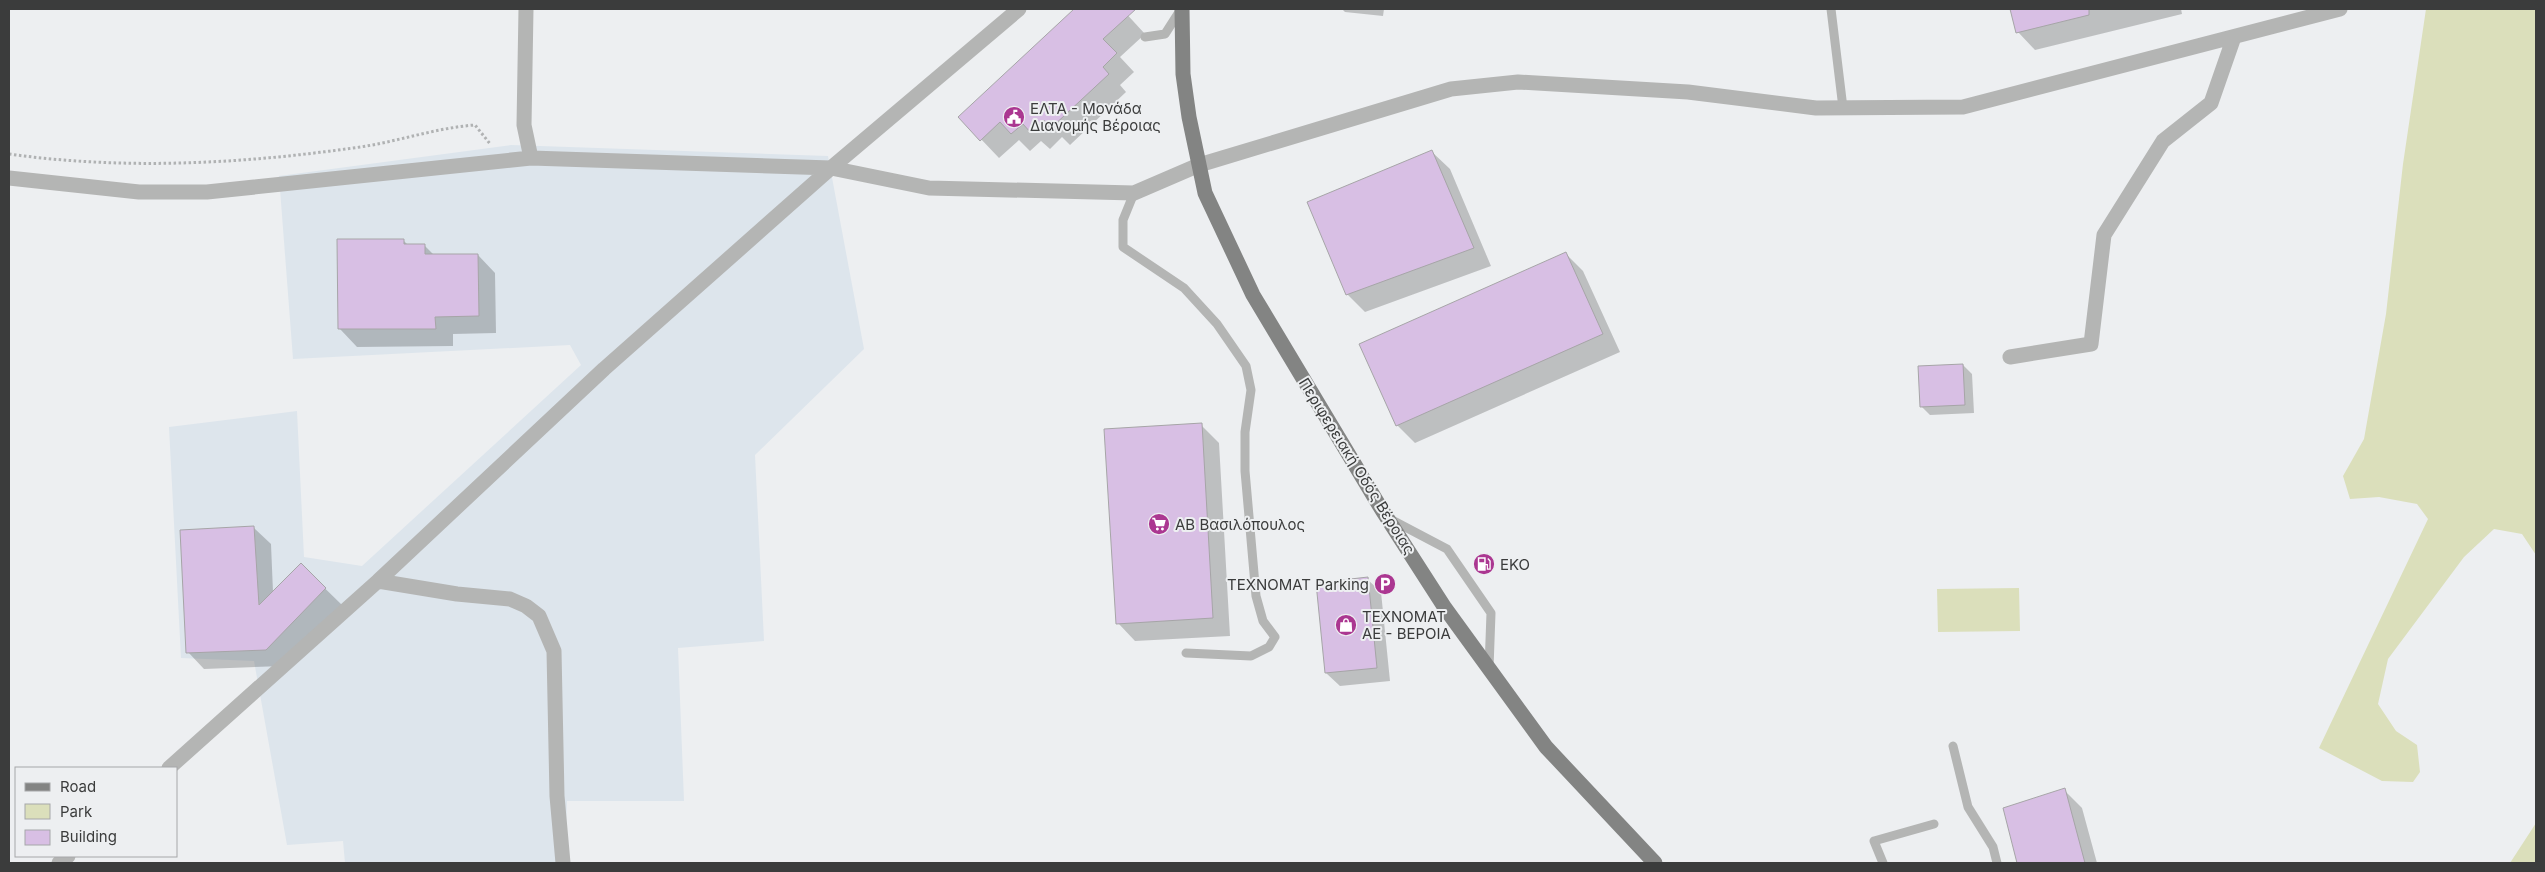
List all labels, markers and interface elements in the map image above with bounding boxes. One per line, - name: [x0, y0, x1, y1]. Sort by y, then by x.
- place label: ΕΛΤΑ - Μονάδα Διανομής Βέροιας: [1030, 99, 1161, 135]
- public building icon: ΕΛΤΑ - Μονάδα Διανομής Βέροιας: [1002, 105, 1026, 129]
- street label: Περιφερειακή Οδός Βέροιας: [1295, 374, 1419, 558]
- supermarket icon: ΑΒ Βασιλόπουλος: [1147, 512, 1171, 536]
- place label: ΑΒ Βασιλόπουλος: [1175, 515, 1305, 534]
- fuel station icon: EKO: [1472, 552, 1496, 576]
- place label: EKO: [1500, 555, 1530, 574]
- parking icon: ΤΕΧΝΟΜΑΤ Parking: [1373, 572, 1397, 596]
- place label: ΤΕΧΝΟΜΑΤ Parking: [1227, 575, 1369, 594]
- place label: ΤΕΧΝΟΜΑΤ ΑΕ - ΒΕΡΟΙΑ: [1362, 607, 1451, 643]
- shop icon: ΤΕΧΝΟΜΑΤ ΑΕ - ΒΕΡΟΙΑ: [1334, 613, 1358, 637]
- legend: [15, 767, 178, 857]
- text: Road: [60, 777, 96, 796]
- text: Park: [60, 802, 93, 821]
- text: Building: [60, 827, 117, 846]

